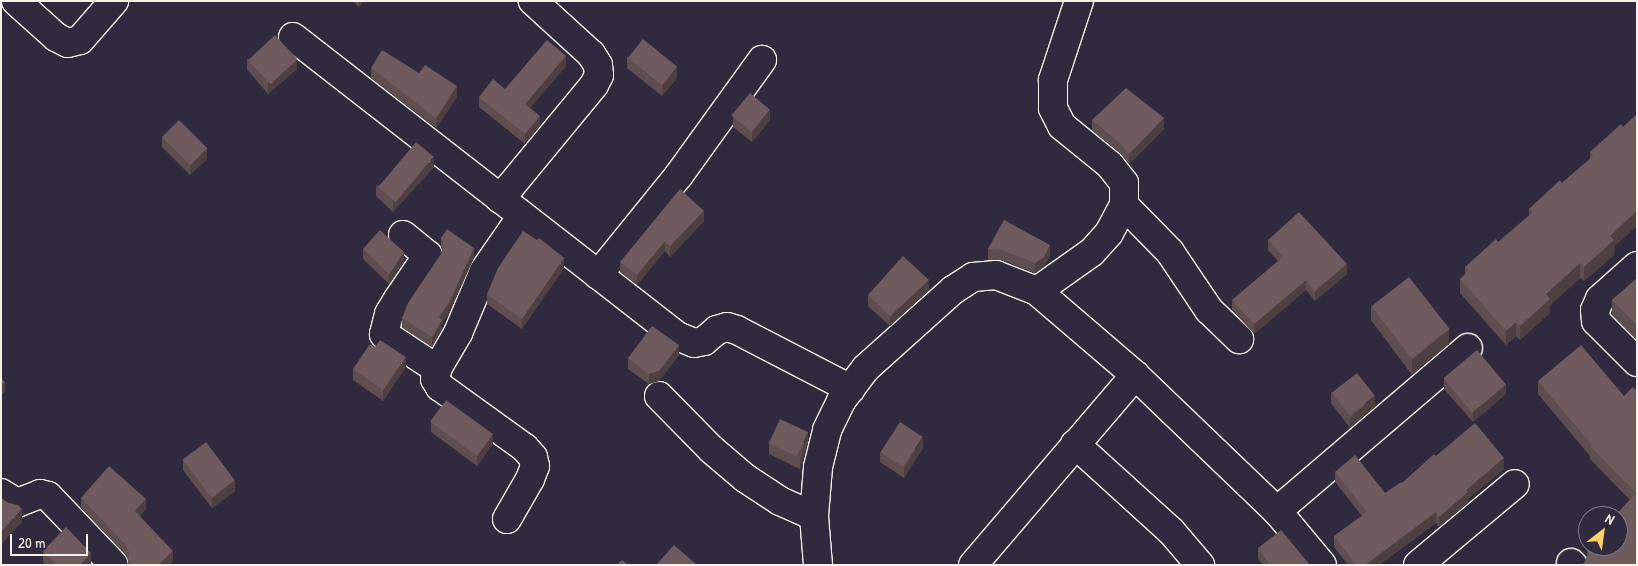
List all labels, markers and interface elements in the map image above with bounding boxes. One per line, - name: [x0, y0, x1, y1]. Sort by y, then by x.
- north arrow: [1578, 506, 1628, 556]
- text: N: [1602, 508, 1618, 529]
- scale bar: [12, 524, 90, 556]
- text: 20 m: [18, 532, 45, 553]

